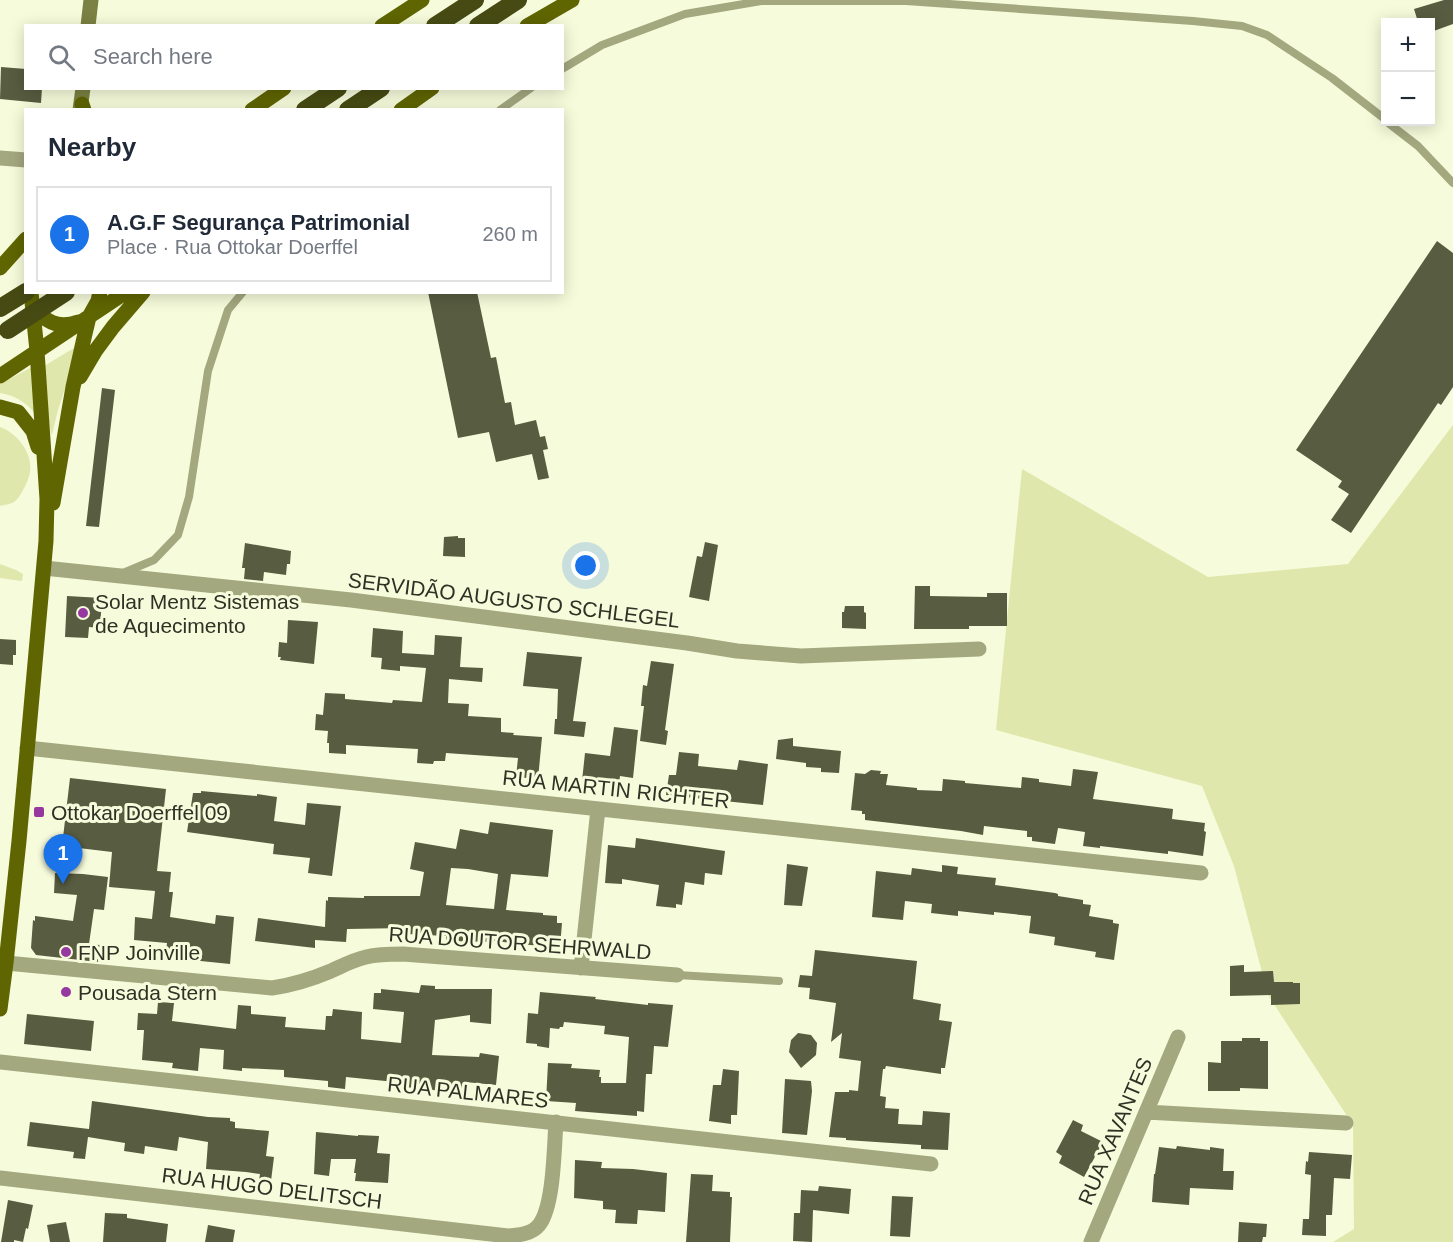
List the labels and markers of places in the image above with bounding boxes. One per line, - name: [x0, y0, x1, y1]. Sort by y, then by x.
- place label: Solar Mentz Sistemas de Aquecimento: [95, 590, 299, 637]
- marker: Solar Mentz Sistemas de Aquecimento: [76, 606, 90, 620]
- place label: Ottokar Doerffel 09: [51, 801, 228, 824]
- marker: Ottokar Doerffel 09: [32, 805, 46, 819]
- pin: 1: [44, 834, 82, 884]
- place label: FNP Joinville: [78, 941, 200, 964]
- marker: FNP Joinville: [59, 945, 73, 959]
- place label: Pousada Stern: [78, 981, 217, 1004]
- marker: Pousada Stern: [59, 985, 73, 999]

